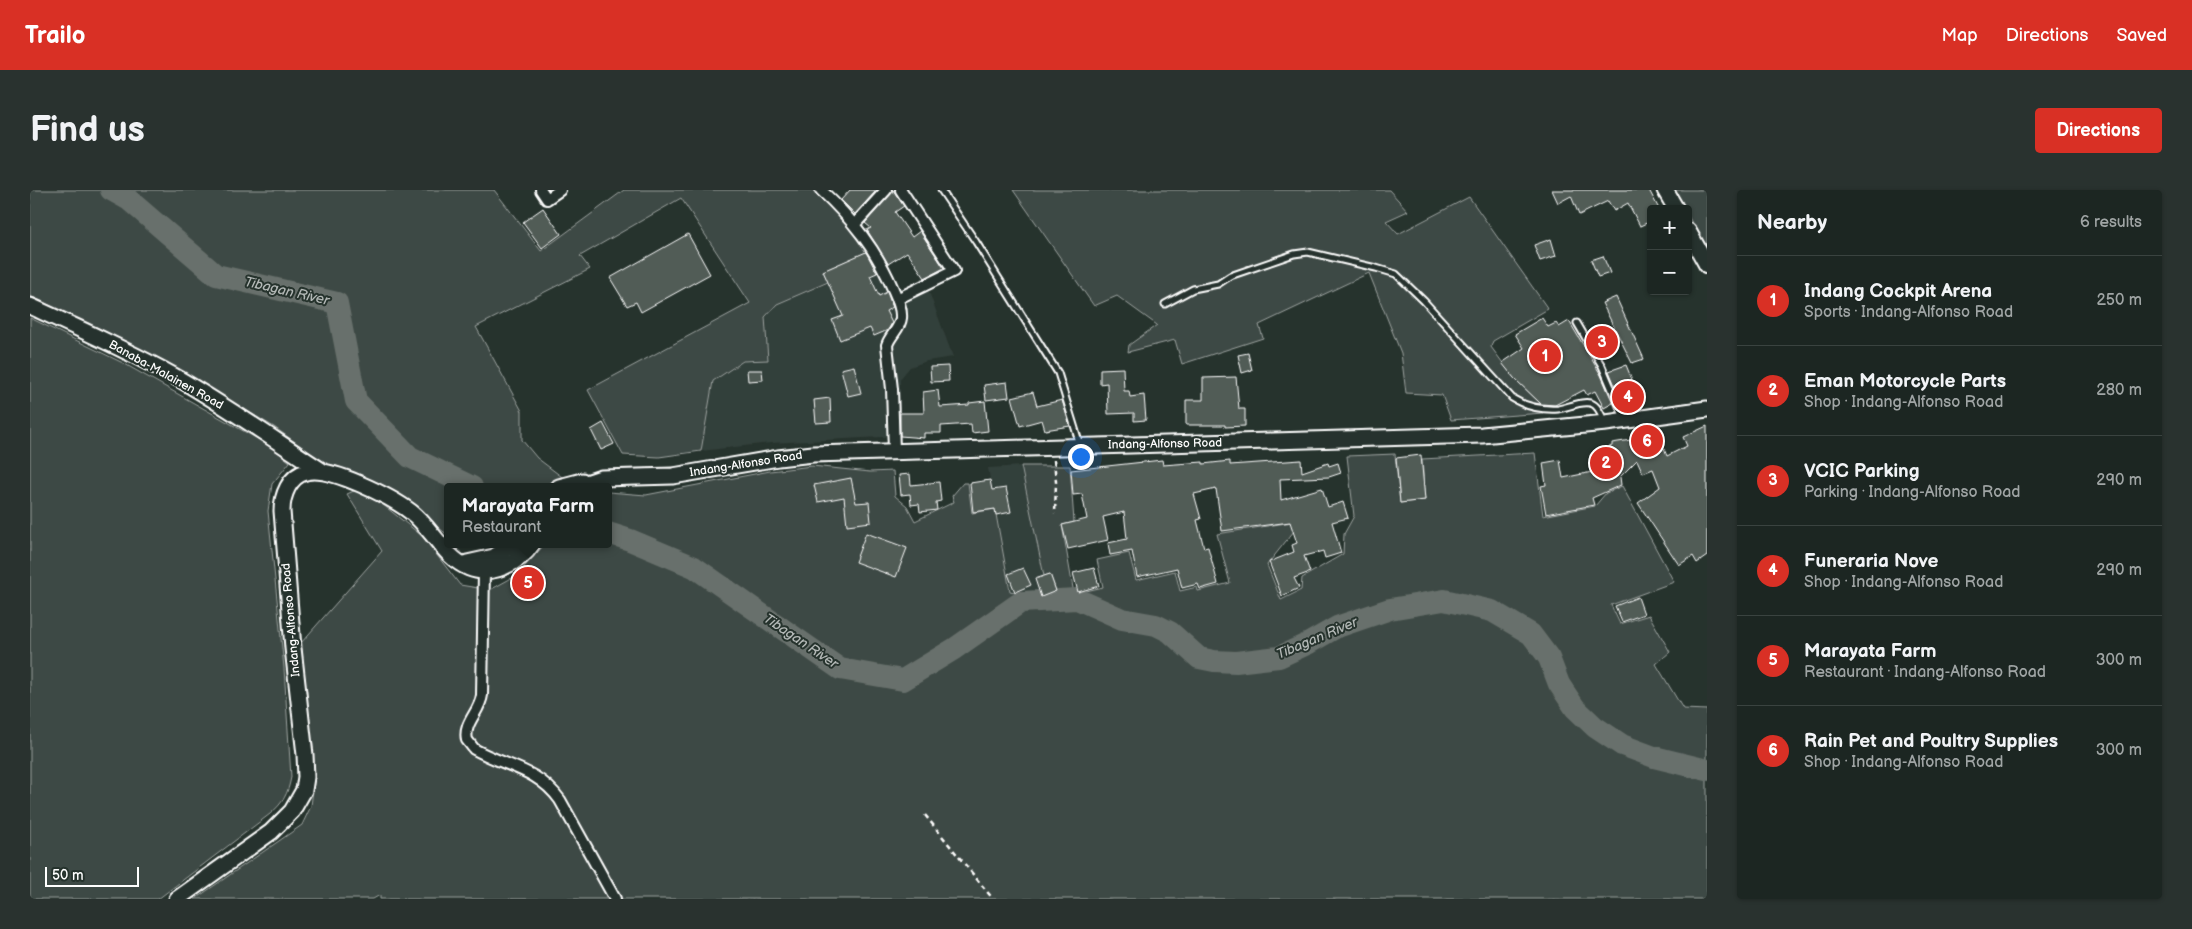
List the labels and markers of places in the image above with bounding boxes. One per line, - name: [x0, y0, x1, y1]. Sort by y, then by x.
- pin: 3: [1586, 323, 1618, 361]
- pin: 1: [1529, 337, 1561, 375]
- pin: 4: [1612, 378, 1644, 416]
- pin: 6: [1631, 422, 1663, 460]
- pin: 2: [1590, 444, 1622, 482]
- pin: 5: [512, 564, 544, 602]

